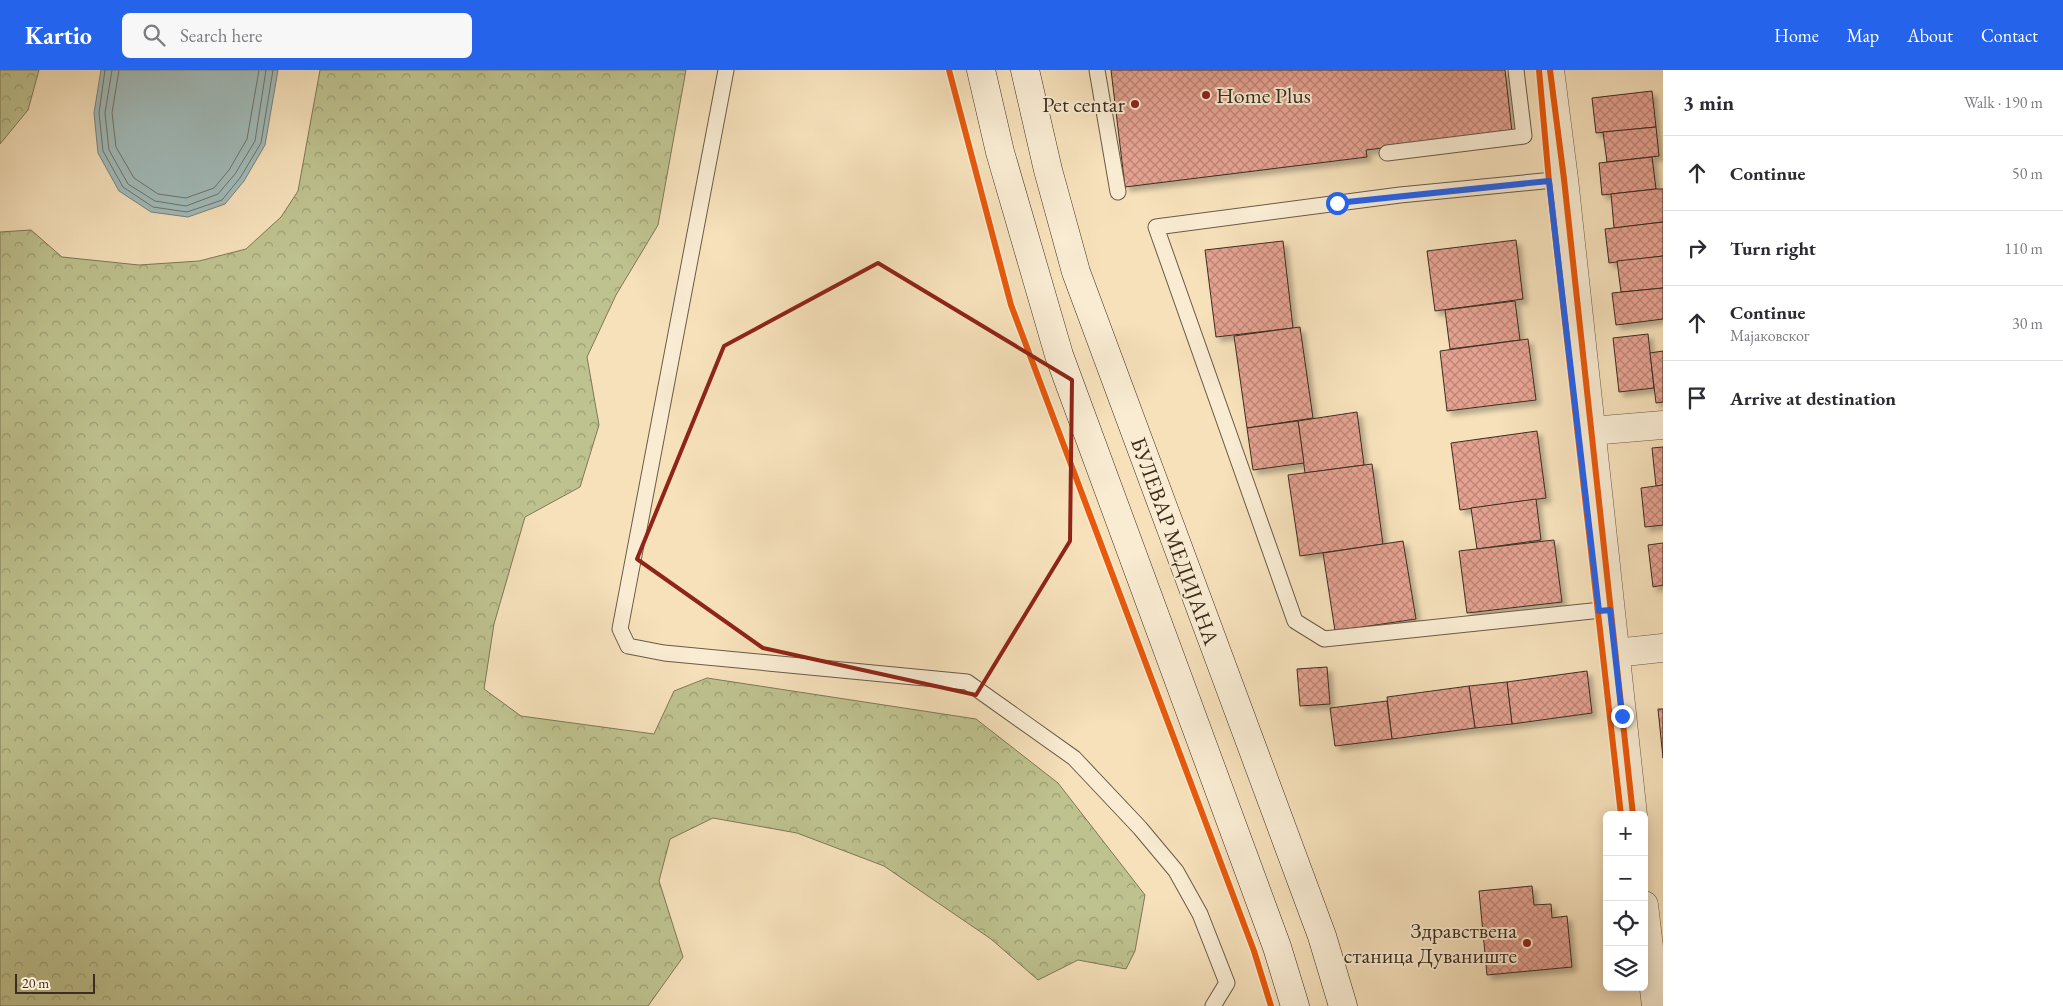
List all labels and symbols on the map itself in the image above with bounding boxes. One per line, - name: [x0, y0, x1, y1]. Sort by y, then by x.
- place label: Home Plus: [1216, 81, 1311, 110]
- marker: Home Plus: [1200, 89, 1212, 101]
- place label: Pet centar: [1042, 90, 1126, 119]
- marker: Pet centar: [1129, 98, 1141, 110]
- route start: [1326, 192, 1349, 215]
- street label: БУЛЕВАР МЕДИЈАНА: [1124, 433, 1226, 650]
- route end: [1611, 705, 1634, 728]
- place label: Здравствена станица Дуваниште: [1344, 916, 1517, 970]
- marker: Здравствена станица Дуваниште: [1521, 937, 1533, 949]
- scale bar: [15, 971, 95, 994]

